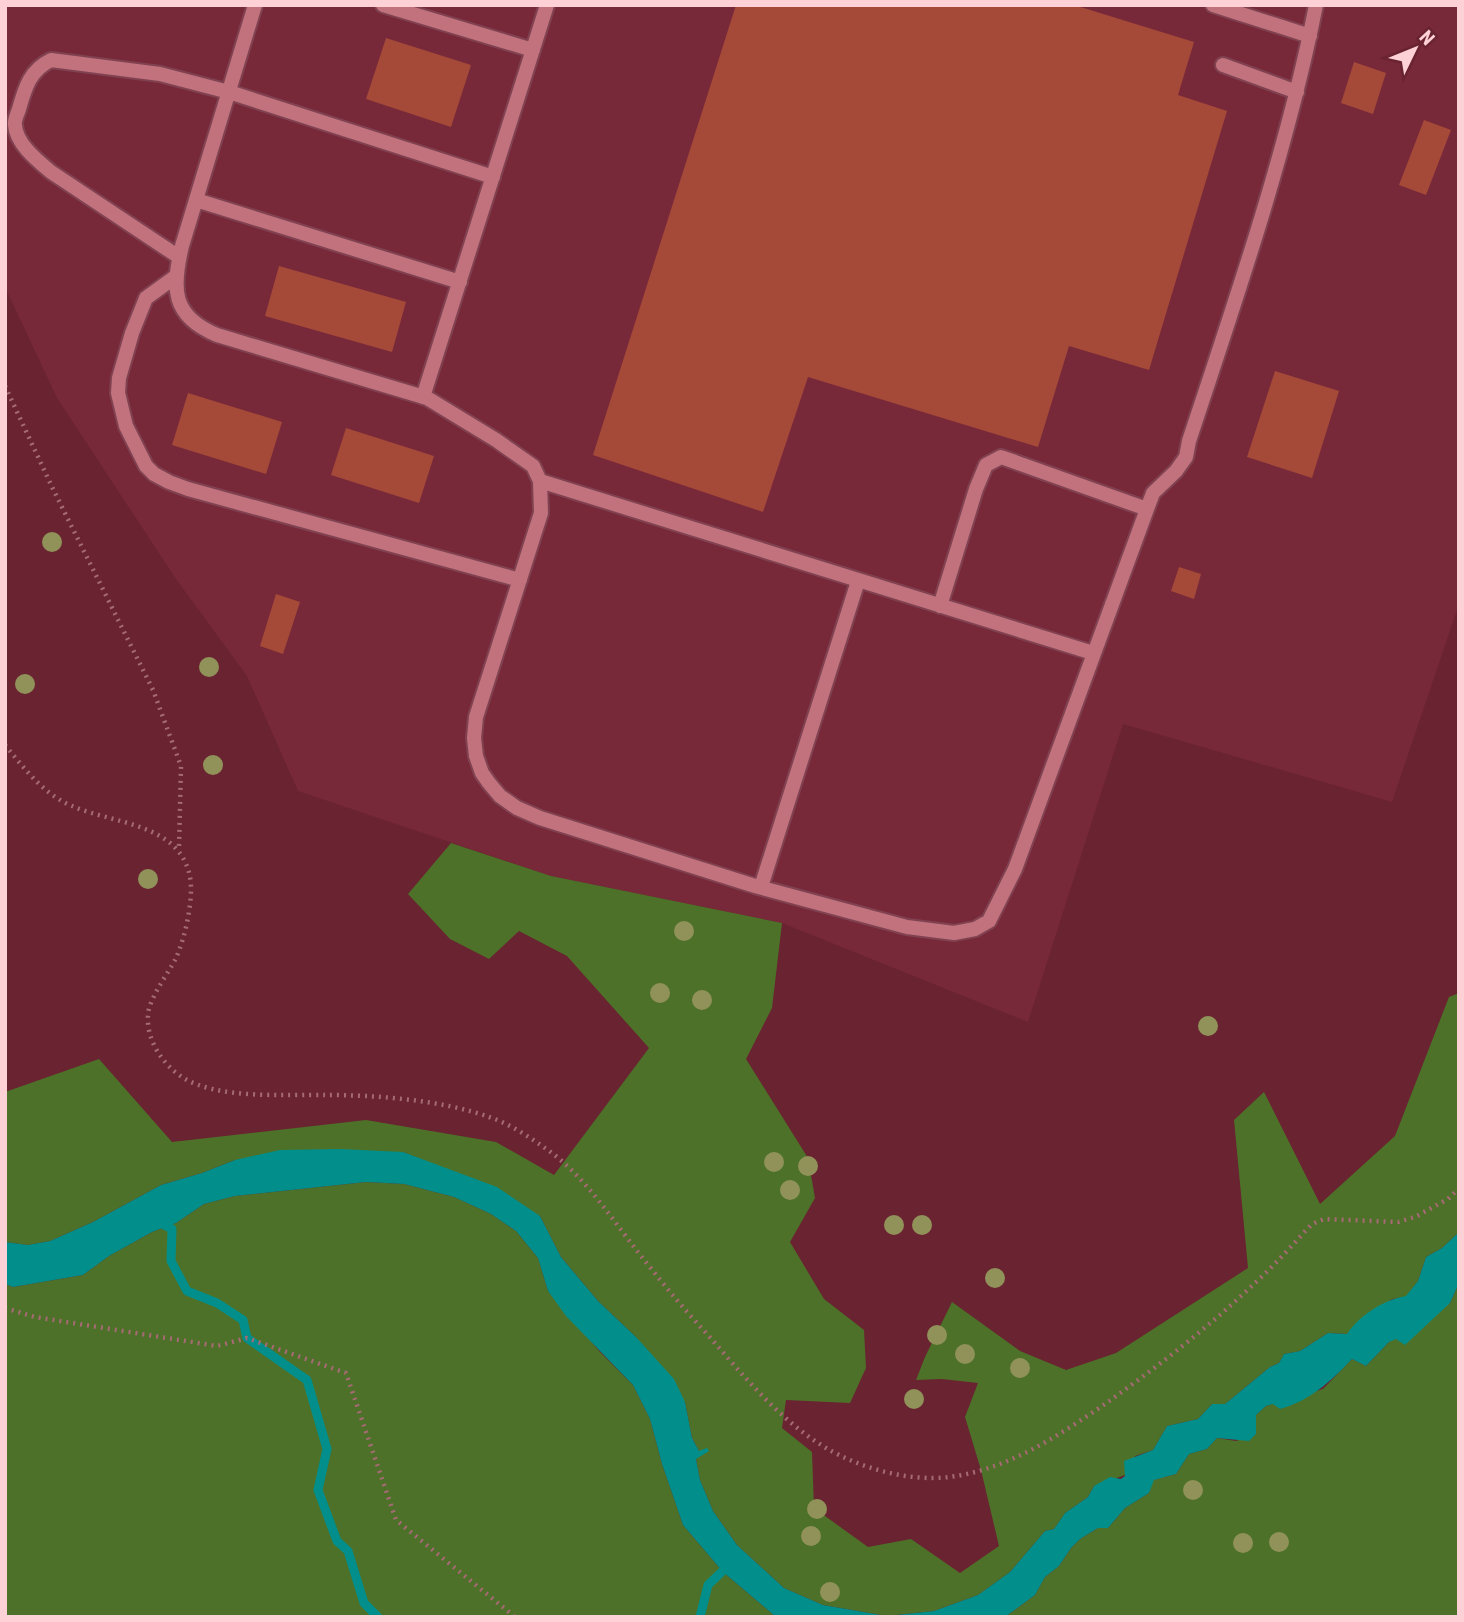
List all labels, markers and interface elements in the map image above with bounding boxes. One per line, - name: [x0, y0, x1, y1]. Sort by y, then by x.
- north arrow: [1380, 14, 1450, 84]
- text: N: [1415, 26, 1439, 50]

